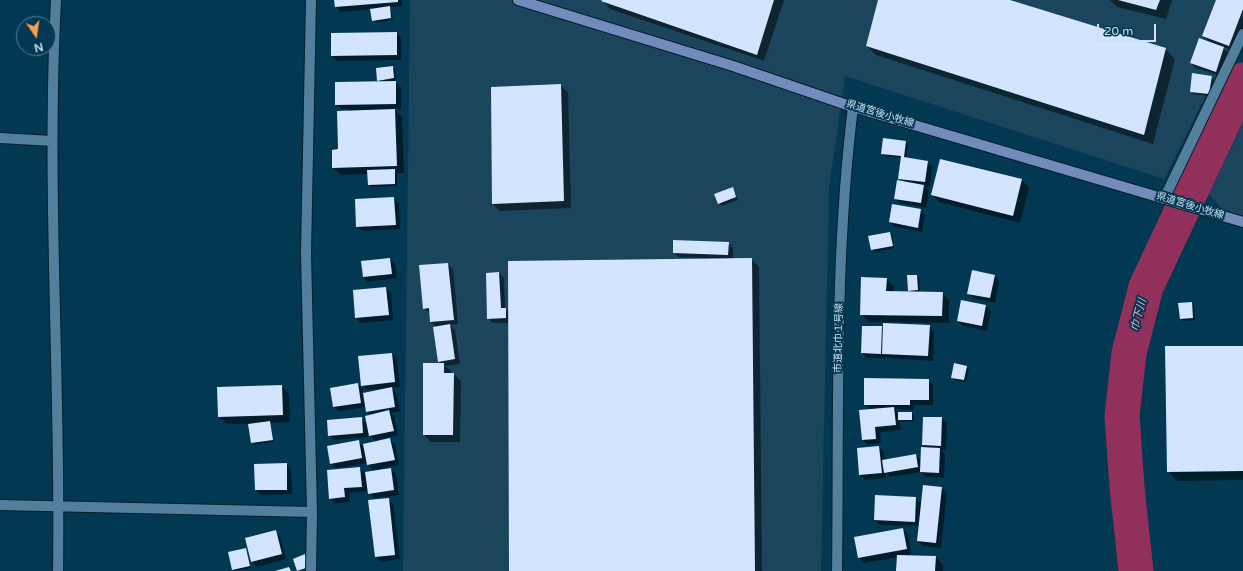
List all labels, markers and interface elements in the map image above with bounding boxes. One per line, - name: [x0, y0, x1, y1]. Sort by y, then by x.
- north arrow: [16, 16, 56, 56]
- scale bar: [1099, 16, 1158, 42]
- text: 20 m: [1104, 24, 1133, 38]
- text: N: [33, 40, 44, 55]
- street label: 県道宮後小牧線: [845, 98, 915, 130]
- street label: 県道宮後小牧線: [1155, 190, 1225, 222]
- water label: 巾下川: [1128, 297, 1150, 333]
- street label: 市道北巾１号線: [832, 303, 846, 373]

